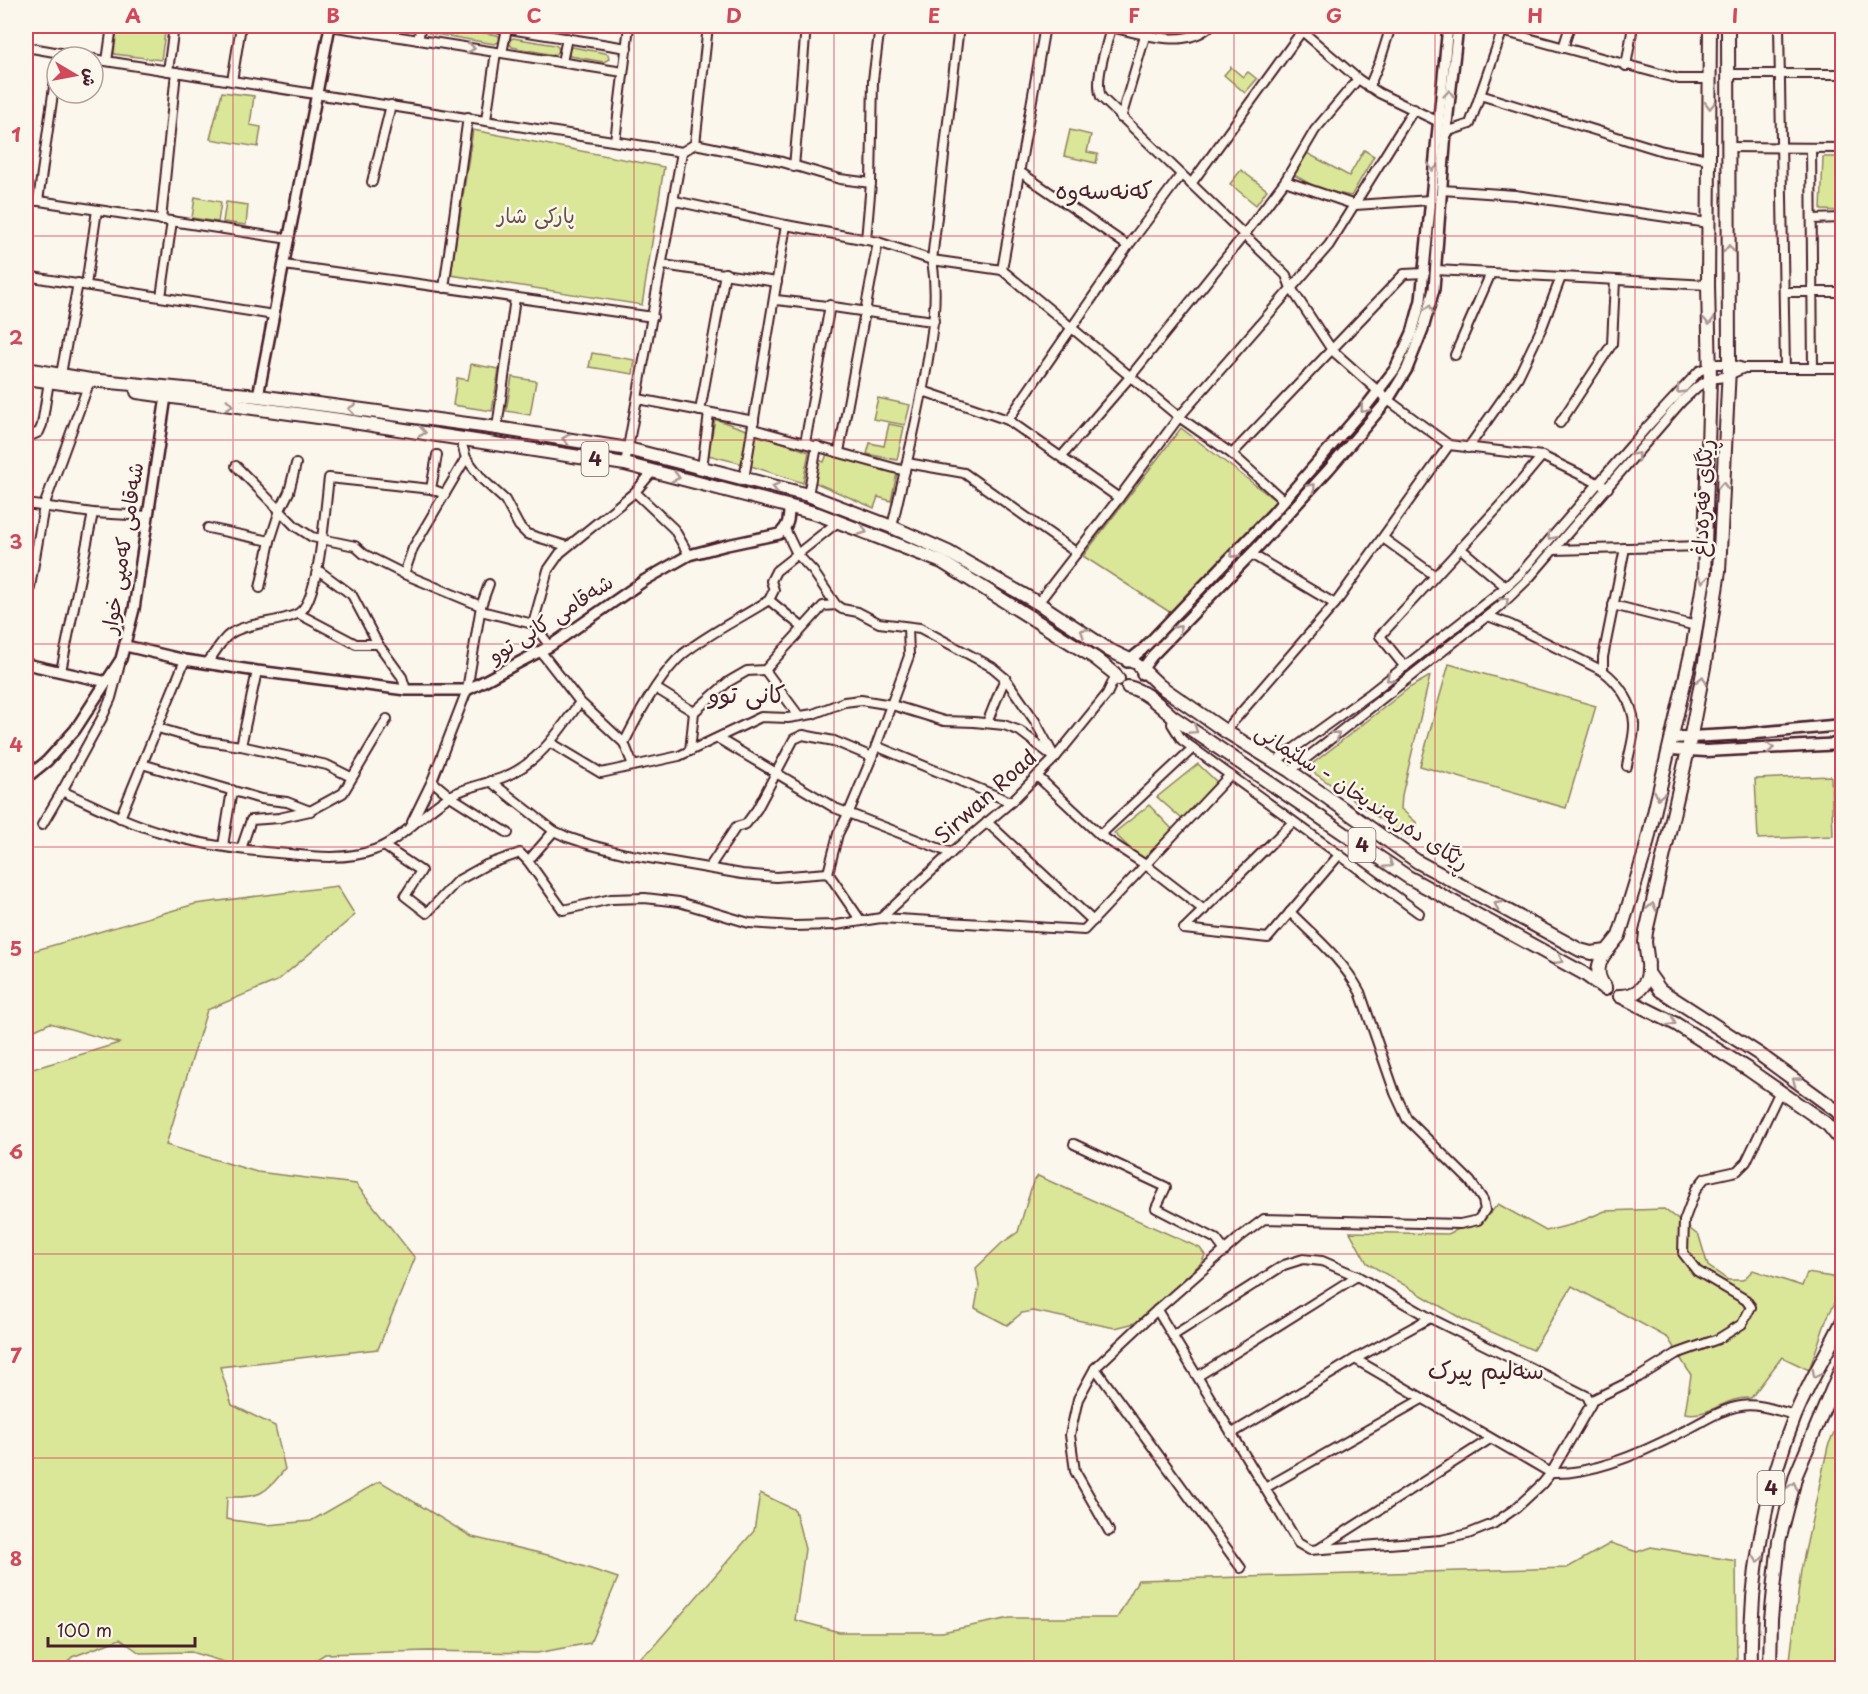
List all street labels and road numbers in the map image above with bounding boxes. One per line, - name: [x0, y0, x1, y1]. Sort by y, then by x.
- street label: ڕێگای قەرەداغ: [1682, 438, 1723, 558]
- road number: 4: [582, 442, 608, 476]
- street label: شەقامی کەمپی خوار: [91, 460, 150, 637]
- street label: شەقامی کانی توو: [480, 565, 619, 671]
- street label: ڕێگای دەربەندیخان - سلێمانی: [1248, 714, 1476, 879]
- street label: Sirwan Road: [926, 741, 1043, 850]
- road number: 4: [1348, 828, 1376, 862]
- road number: 4: [1758, 1471, 1784, 1505]

